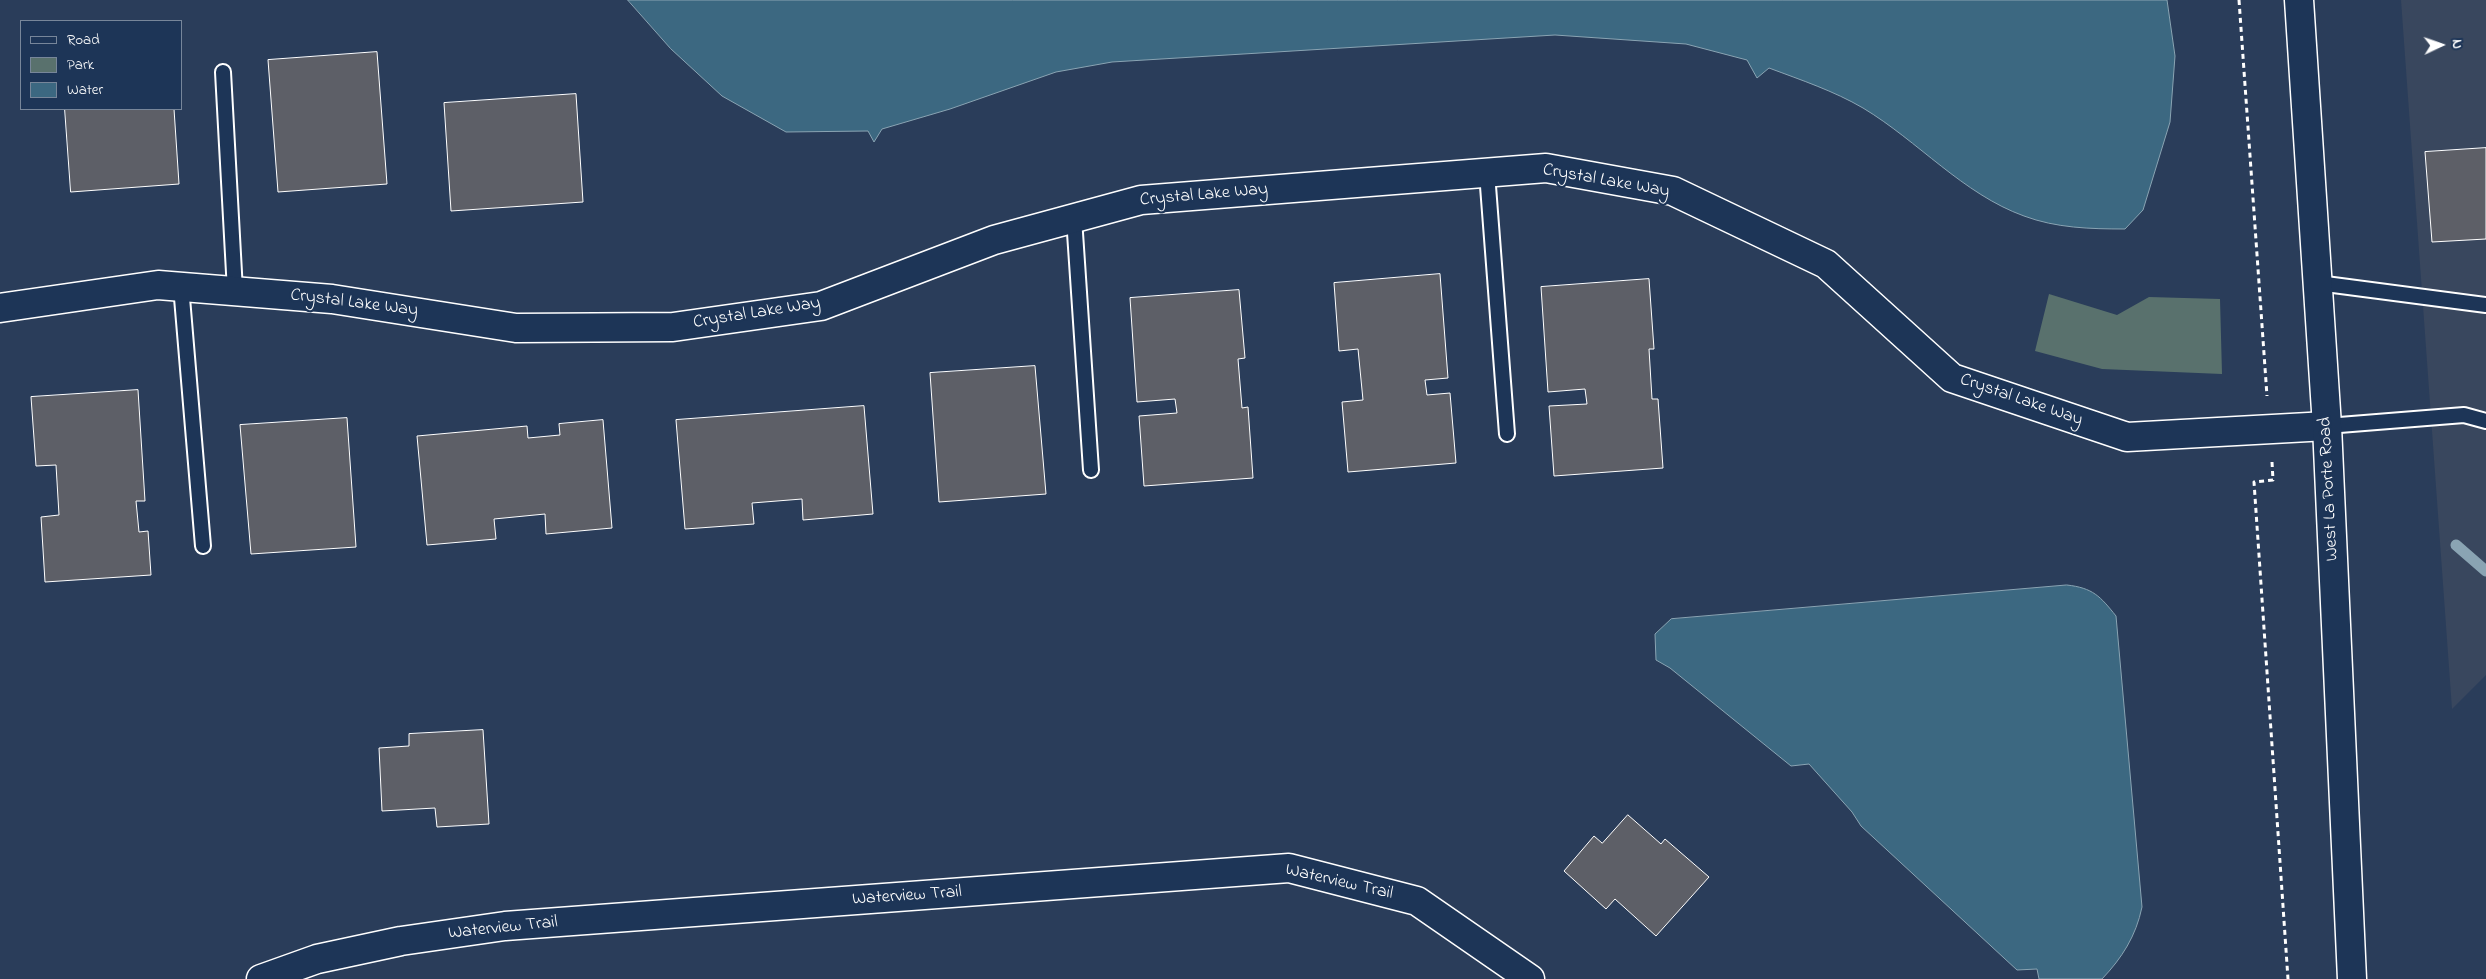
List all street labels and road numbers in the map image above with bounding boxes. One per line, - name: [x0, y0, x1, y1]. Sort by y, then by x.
- street label: Crystal Lake Way: [1541, 160, 1671, 204]
- street label: Crystal Lake Way: [1139, 180, 1269, 212]
- street label: Crystal Lake Way: [289, 285, 419, 323]
- street label: Crystal Lake Way: [692, 293, 822, 335]
- street label: Crystal Lake Way: [1957, 370, 2085, 432]
- street label: West La Porte Road: [2315, 416, 2345, 562]
- street label: Waterview Trail: [1283, 860, 1395, 906]
- street label: Waterview Trail: [851, 882, 963, 912]
- street label: Waterview Trail: [447, 913, 559, 945]

